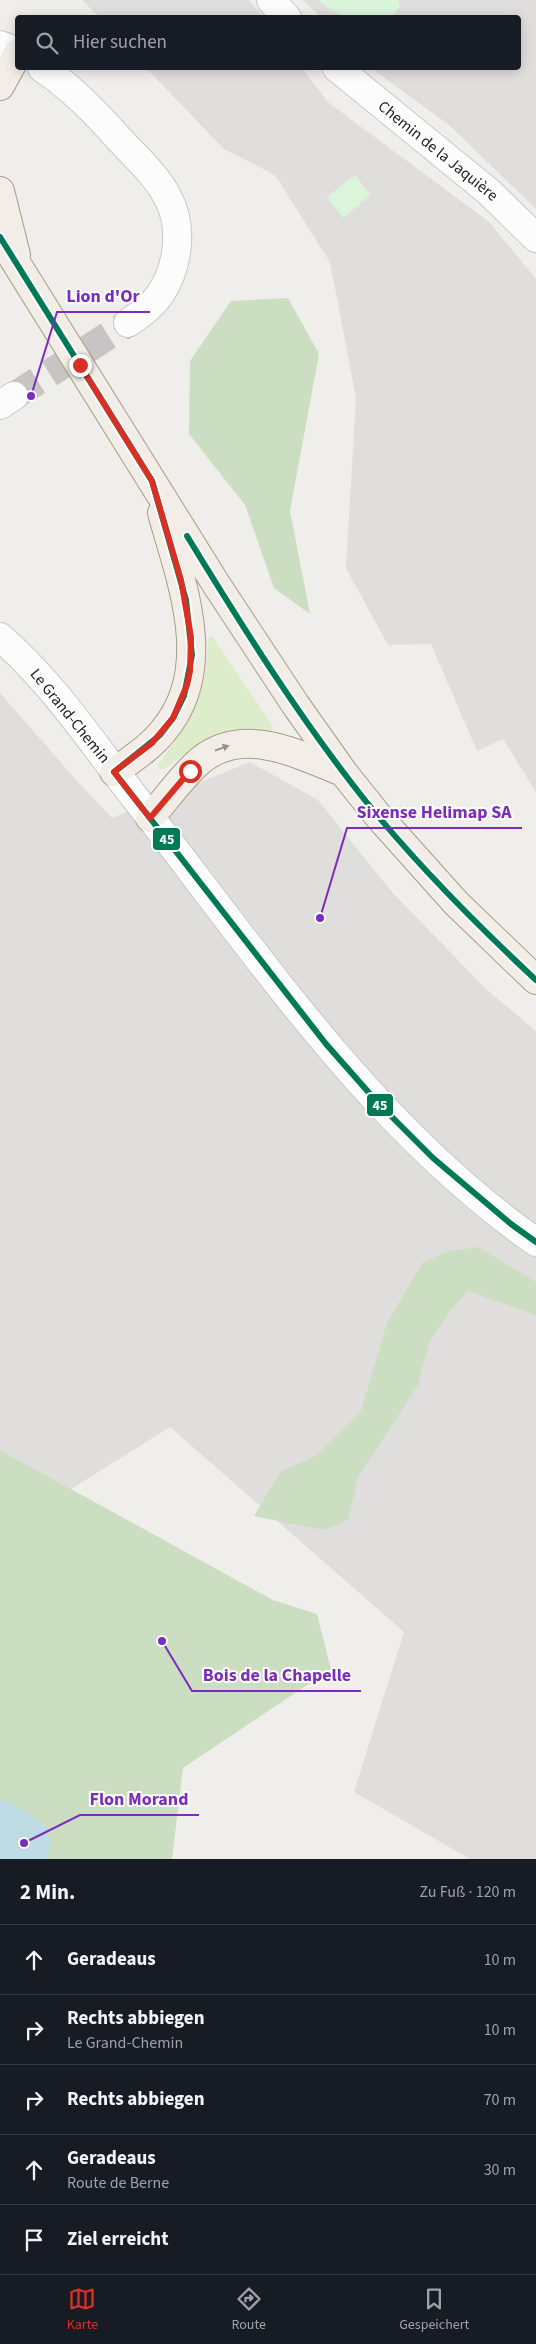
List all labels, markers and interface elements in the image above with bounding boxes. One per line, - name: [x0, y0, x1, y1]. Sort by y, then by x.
- search box: [15, 15, 521, 70]
- icon: search: [33, 29, 61, 57]
- text: Hier suchen: [73, 29, 167, 56]
- street label: Chemin de la Jaquière: [373, 96, 503, 206]
- callout: Lion d'Or: [57, 279, 150, 312]
- text: Lion d'Or: [66, 284, 141, 309]
- route end: [69, 354, 92, 377]
- street label: Le Grand-Chemin: [25, 664, 115, 768]
- one-way arrow: [215, 744, 230, 752]
- route start: [179, 760, 202, 783]
- callout: Sixense Helimap SA: [347, 795, 522, 828]
- text: Sixense Helimap SA: [357, 800, 512, 825]
- line badge: 45: [152, 827, 181, 851]
- text: 45: [160, 830, 174, 850]
- line badge: 45: [366, 1093, 394, 1117]
- text: 45: [373, 1096, 387, 1116]
- callout: Bois de la Chapelle: [192, 1658, 361, 1691]
- text: Bois de la Chapelle: [203, 1663, 351, 1688]
- callout: Flon Morand: [80, 1782, 199, 1815]
- text: Flon Morand: [90, 1787, 188, 1812]
- text: 2 Min.: [20, 1877, 75, 1907]
- text: Zu Fuß · 120 m: [420, 1881, 516, 1903]
- icon: ahead: [20, 1946, 48, 1974]
- text: Geradeaus: [67, 1946, 156, 1973]
- text: 10 m: [484, 1949, 516, 1971]
- text: Rechts abbiegen: [67, 2005, 205, 2032]
- icon: right: [20, 2016, 48, 2044]
- text: 10 m: [484, 2019, 516, 2041]
- text: Le Grand-Chemin: [67, 2032, 183, 2054]
- icon: right: [20, 2086, 48, 2114]
- text: Rechts abbiegen: [67, 2086, 205, 2113]
- text: 70 m: [484, 2089, 516, 2111]
- text: Geradeaus: [67, 2145, 156, 2172]
- icon: ahead: [20, 2156, 48, 2184]
- text: 30 m: [484, 2159, 516, 2181]
- text: Route de Berne: [67, 2172, 169, 2194]
- icon: arrive: [20, 2226, 48, 2254]
- text: Ziel erreicht: [67, 2226, 168, 2253]
- tab: Karte: [67, 2285, 98, 2335]
- tab: Route: [231, 2285, 266, 2335]
- tab: Gespeichert: [399, 2285, 469, 2335]

